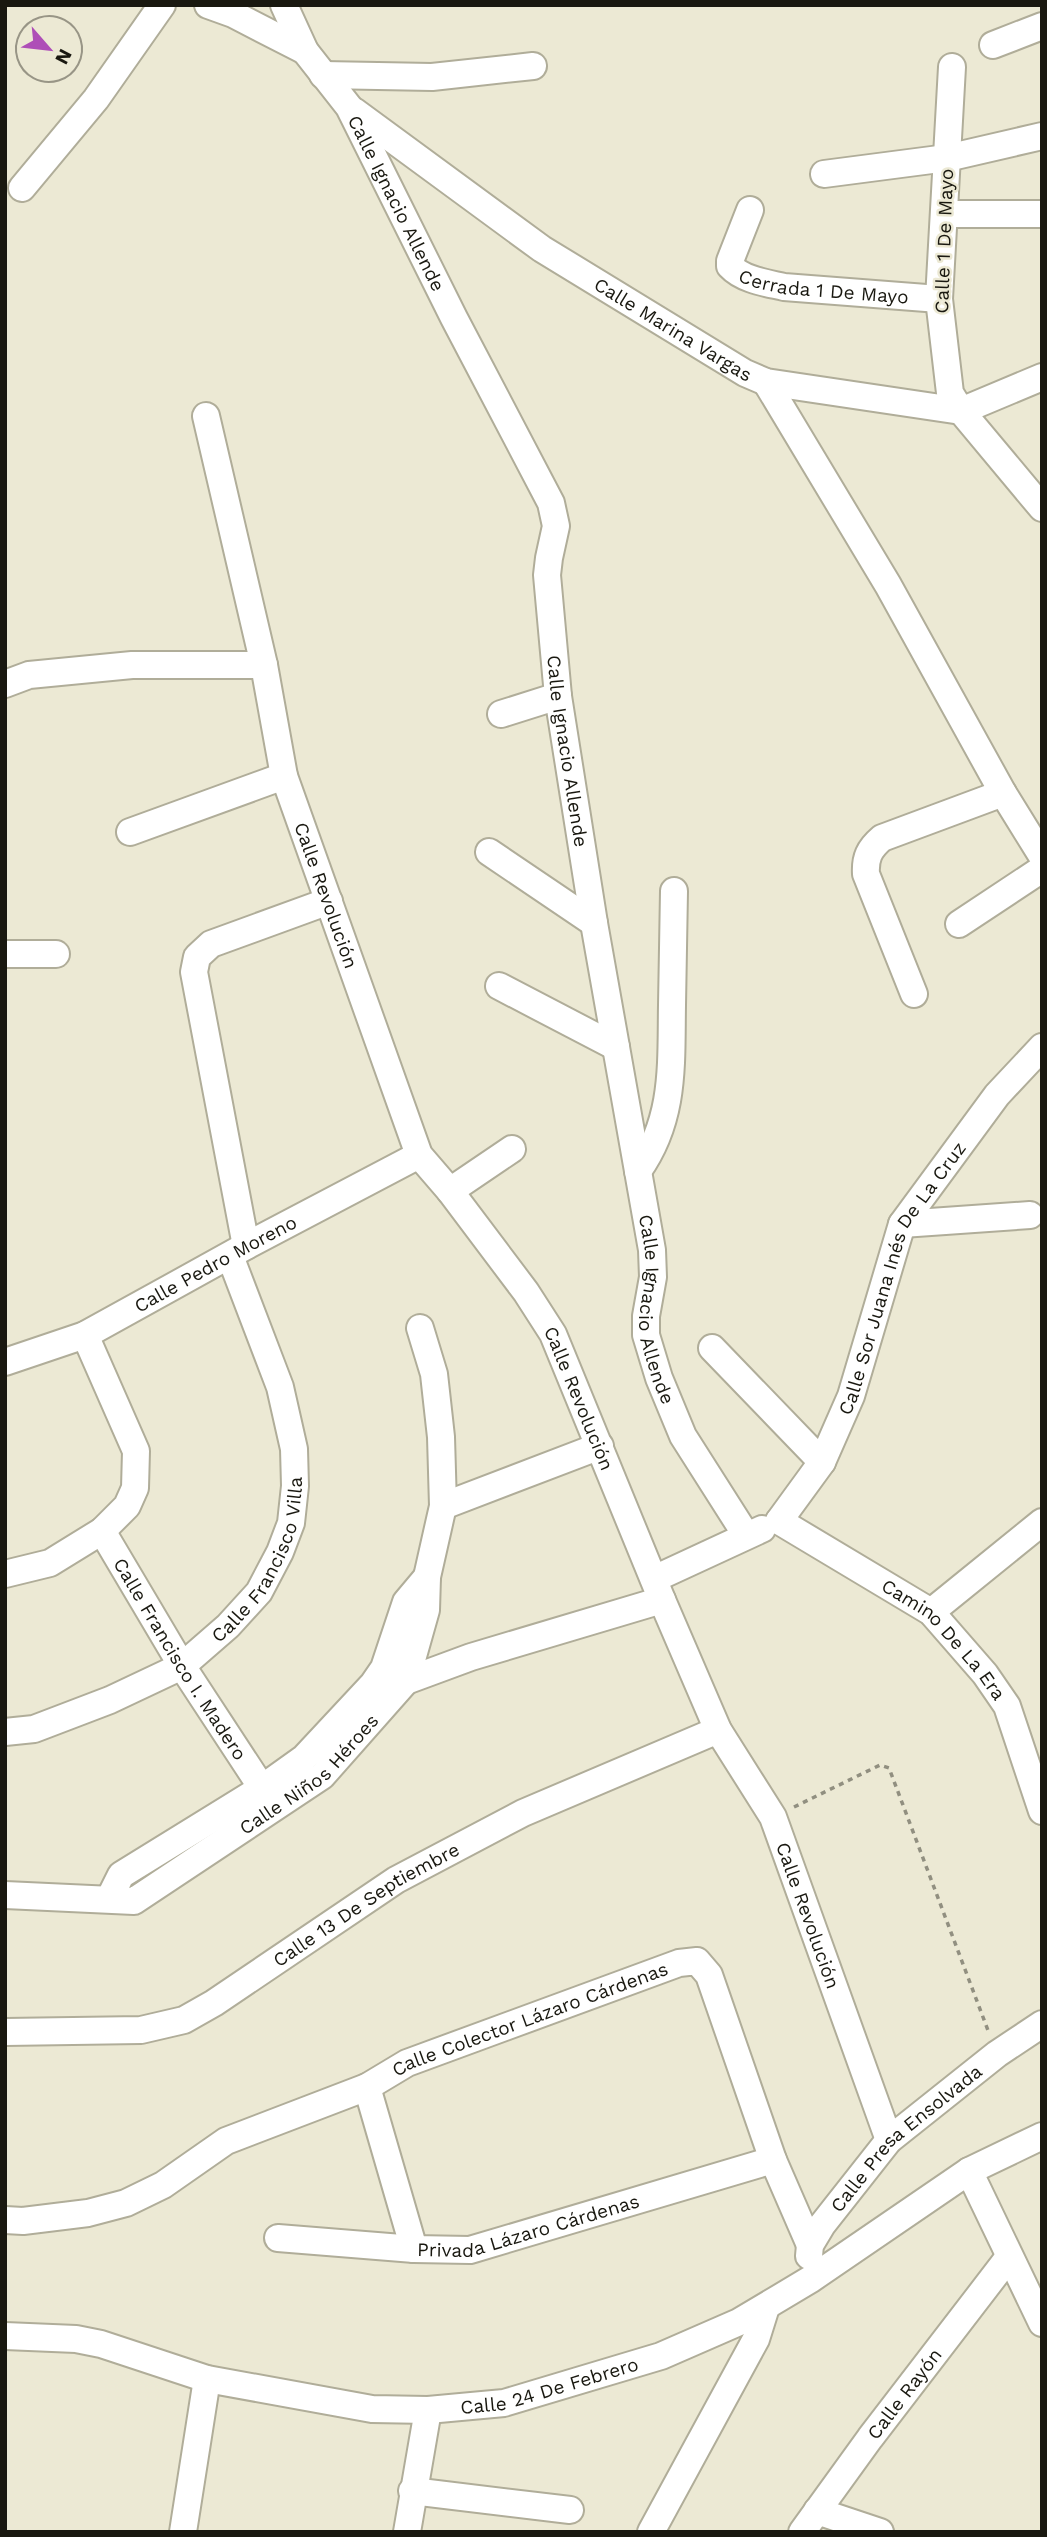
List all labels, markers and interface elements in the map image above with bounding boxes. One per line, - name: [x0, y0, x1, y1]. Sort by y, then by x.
- north arrow: [14, 14, 84, 84]
- text: N: [50, 45, 77, 68]
- street label: Calle Ignacio Allende: [343, 111, 450, 295]
- street label: Calle 1 De Mayo: [930, 168, 958, 314]
- street label: Cerrada 1 De Mayo: [735, 264, 909, 308]
- street label: Calle Marina Vargas: [590, 272, 755, 386]
- street label: Calle Ignacio Allende: [543, 654, 593, 848]
- street label: Calle Revolución: [290, 819, 363, 971]
- street label: Calle Sor Juana Inés De La Cruz: [833, 1137, 970, 1418]
- street label: Calle Pedro Moreno: [130, 1210, 300, 1317]
- street label: Calle Ignacio Allende: [634, 1213, 680, 1407]
- street label: Calle Revolución: [539, 1322, 619, 1474]
- street label: Calle Francisco Villa: [206, 1476, 307, 1647]
- street label: Calle Francisco I. Madero: [109, 1554, 252, 1764]
- street label: Camino De La Era: [878, 1574, 1011, 1704]
- street label: Calle Niños Héroes: [235, 1709, 383, 1839]
- street label: Calle 13 De Septiembre: [268, 1837, 463, 1971]
- street label: Calle Revolución: [772, 1839, 845, 1991]
- street label: Calle Colector Lázaro Cárdenas: [387, 1957, 671, 2081]
- street label: Calle Presa Ensolvada: [825, 2059, 986, 2217]
- street label: Privada Lázaro Cárdenas: [417, 2189, 642, 2262]
- street label: Calle Rayón: [862, 2343, 946, 2444]
- street label: Calle 24 De Febrero: [459, 2352, 641, 2418]

